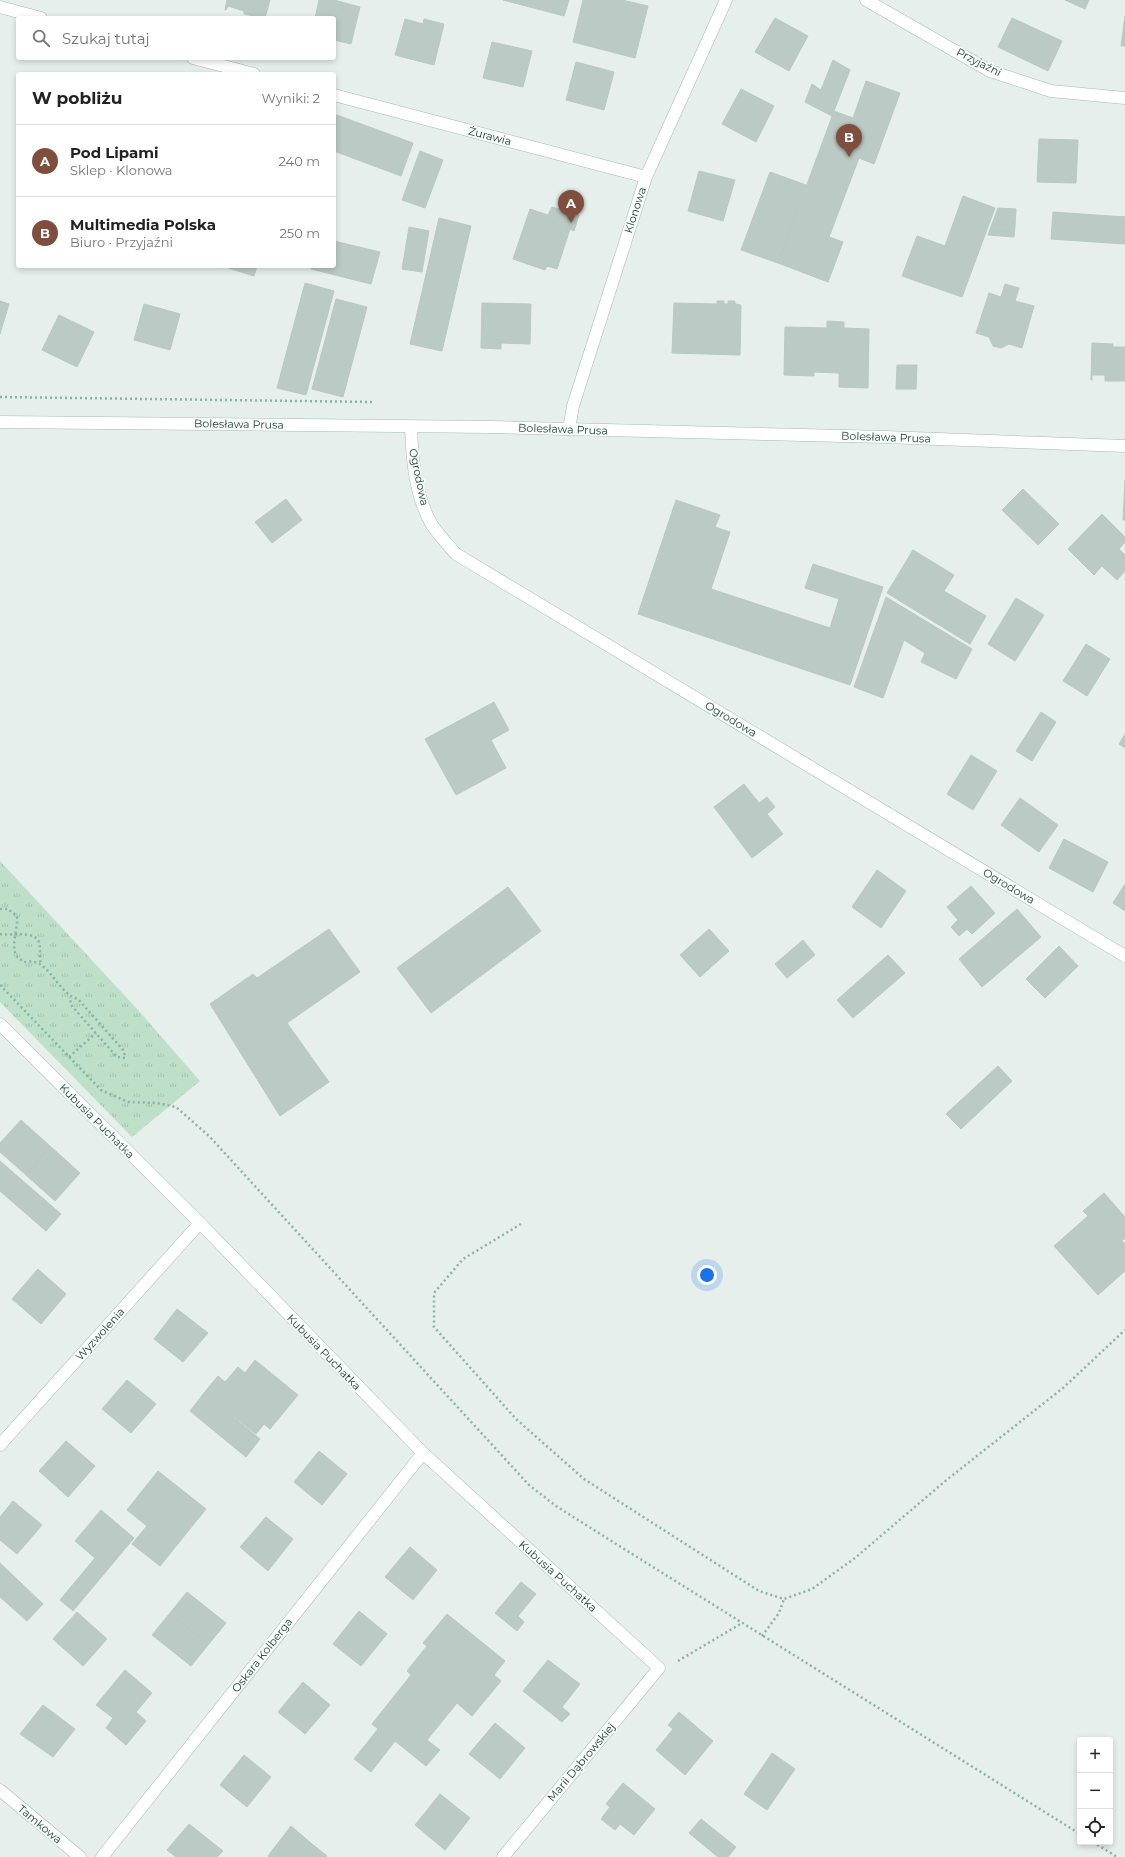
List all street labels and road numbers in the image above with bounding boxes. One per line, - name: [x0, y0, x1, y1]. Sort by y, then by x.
- street label: Przyjaźni: [954, 45, 1004, 79]
- street label: Żurawia: [467, 124, 513, 148]
- street label: Klonowa: [621, 185, 649, 235]
- street label: Bolesława Prusa: [194, 416, 284, 432]
- street label: Bolesława Prusa: [518, 420, 608, 438]
- street label: Bolesława Prusa: [841, 428, 931, 446]
- street label: Ogrodowa: [406, 447, 432, 507]
- street label: Ogrodowa: [703, 698, 759, 740]
- street label: Ogrodowa: [981, 865, 1037, 907]
- street label: Kubusia Puchatka: [57, 1081, 137, 1161]
- street label: Wyzwolenia: [73, 1305, 127, 1363]
- street label: Kubusia Puchatka: [284, 1311, 364, 1393]
- street label: Kubusia Puchatka: [516, 1537, 600, 1615]
- street label: Oskara Kolberga: [229, 1615, 295, 1695]
- street label: Marii Dąbrowskiej: [544, 1720, 618, 1804]
- street label: Tamkowa: [15, 1802, 65, 1846]

